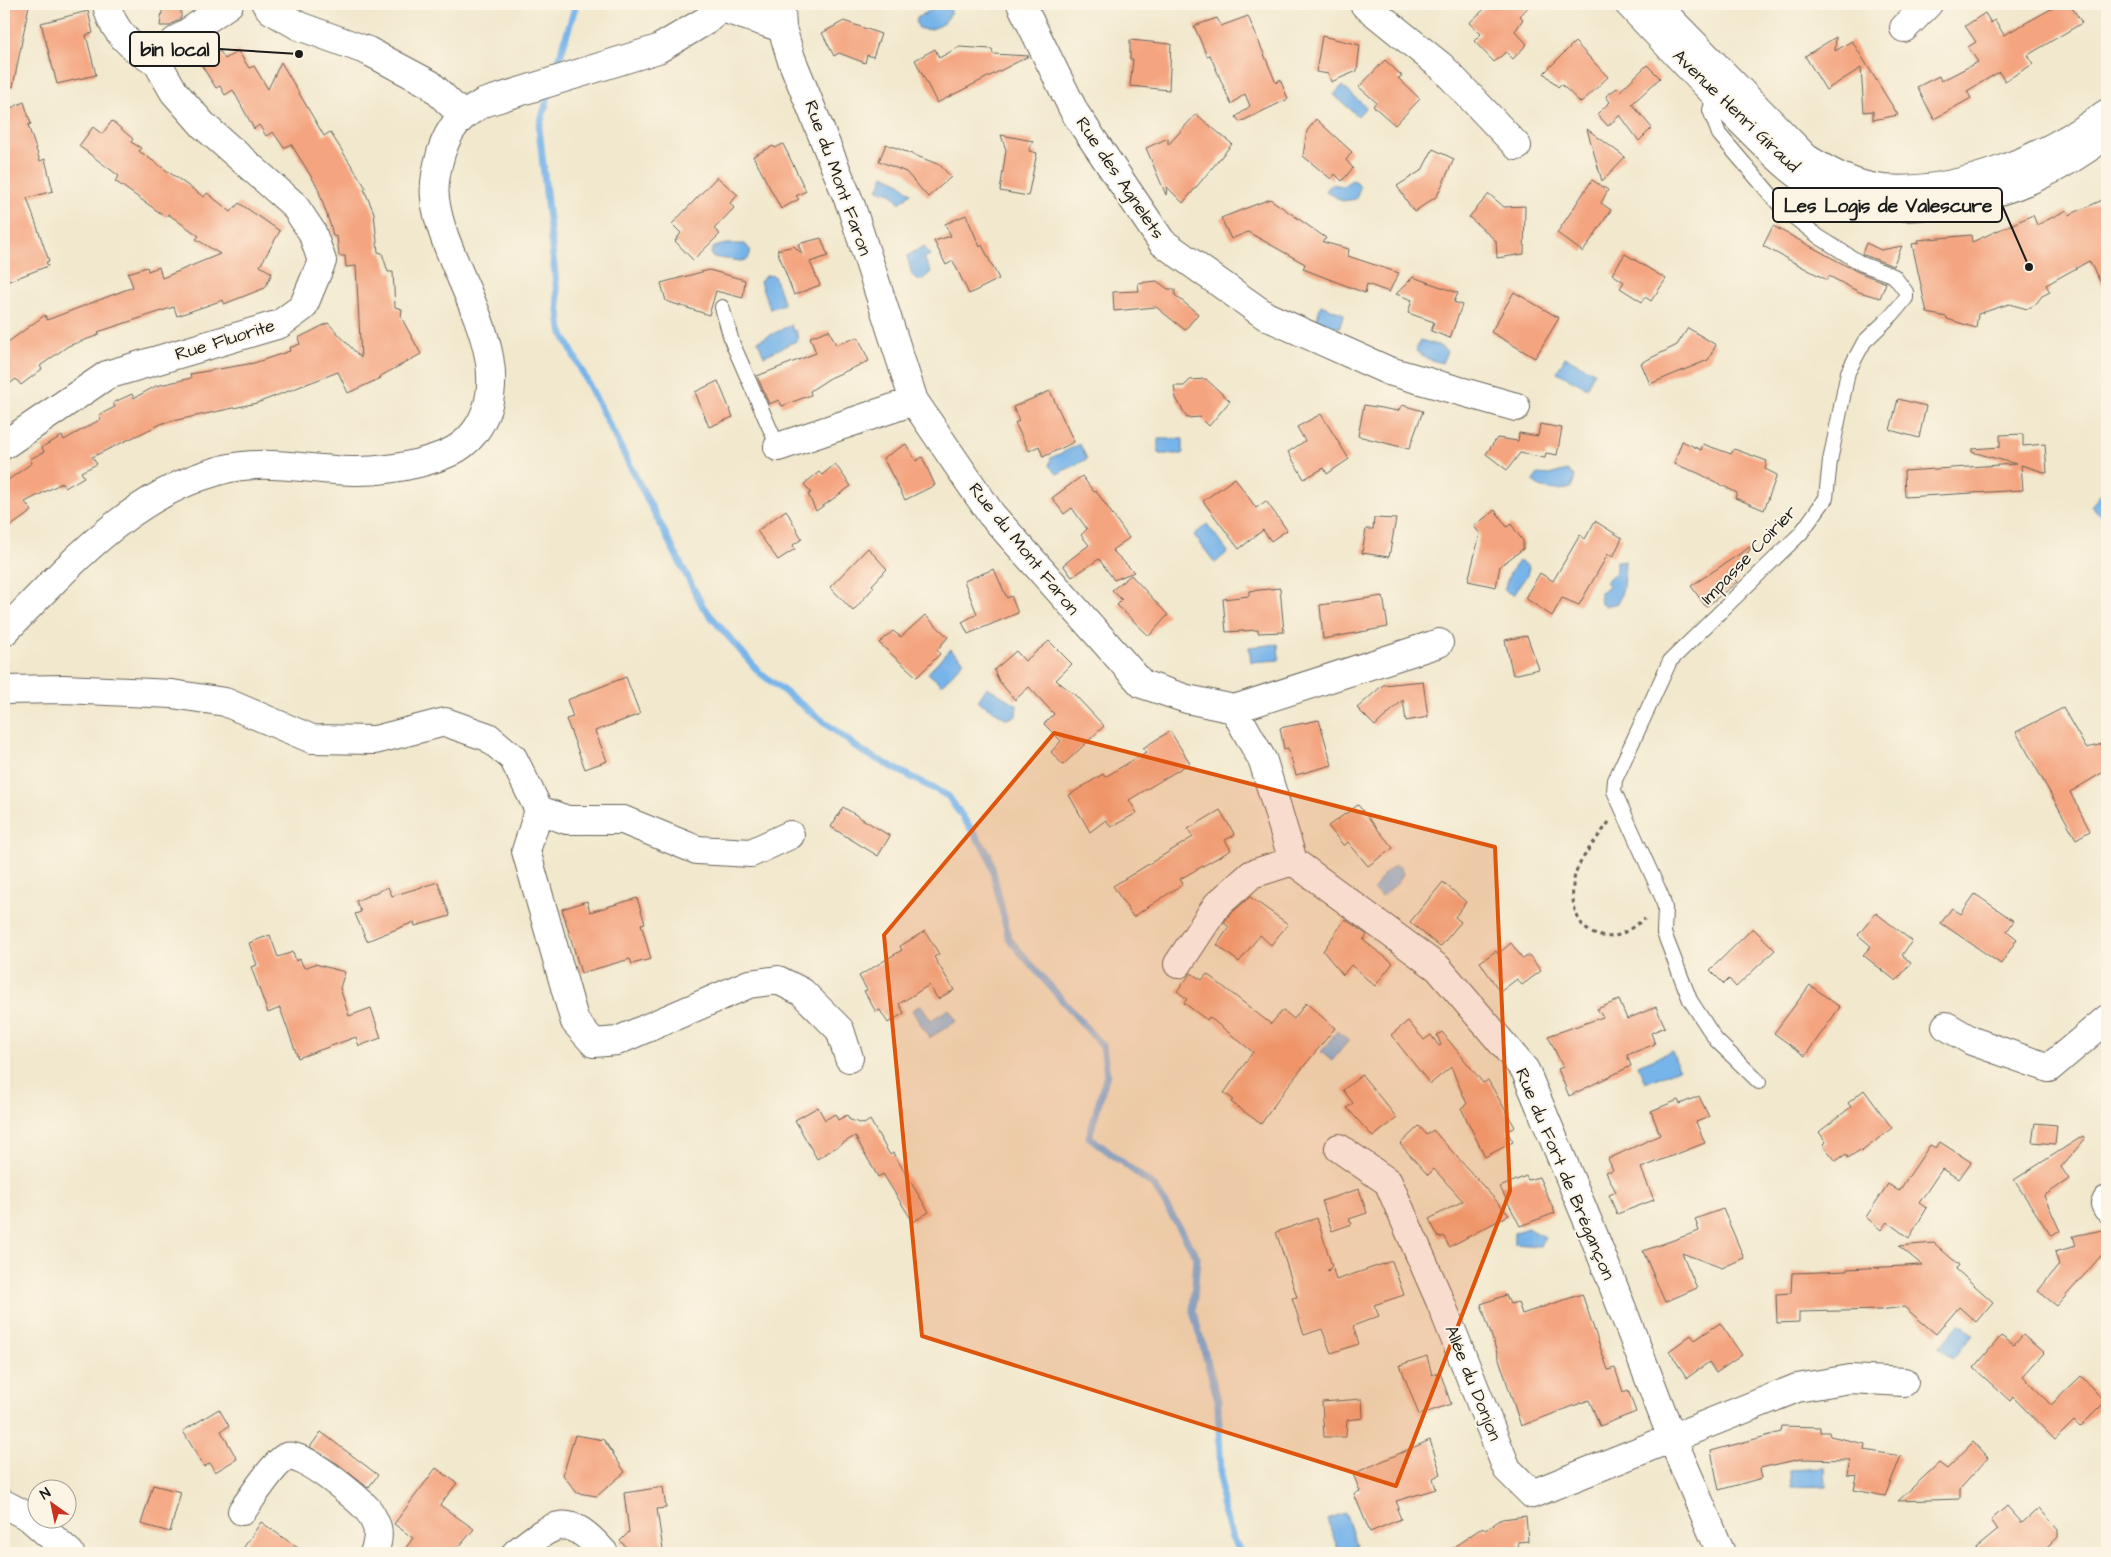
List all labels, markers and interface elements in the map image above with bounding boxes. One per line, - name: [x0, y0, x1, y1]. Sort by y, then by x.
- callout: bin local: [130, 32, 219, 66]
- text: bin local: [140, 37, 210, 64]
- street label: Avenue Henri Giraud: [1667, 44, 1805, 178]
- street label: Rue du Mont Faron: [798, 97, 878, 259]
- street label: Rue des Agnelets: [1069, 112, 1170, 245]
- callout: Les Logis de Valescure: [1773, 188, 2002, 222]
- text: Les Logis de Valescure: [1784, 193, 1993, 221]
- street label: Rue Fluorite: [172, 313, 278, 367]
- street label: Rue du Mont Faron: [963, 478, 1085, 620]
- street label: Impasse Coirier: [1695, 500, 1803, 610]
- street label: Rue du Fort de Brégançon: [1508, 1064, 1621, 1284]
- street label: Allée du Donjon: [1438, 1321, 1508, 1445]
- north arrow: [28, 1480, 78, 1530]
- text: N: [36, 1483, 55, 1505]

